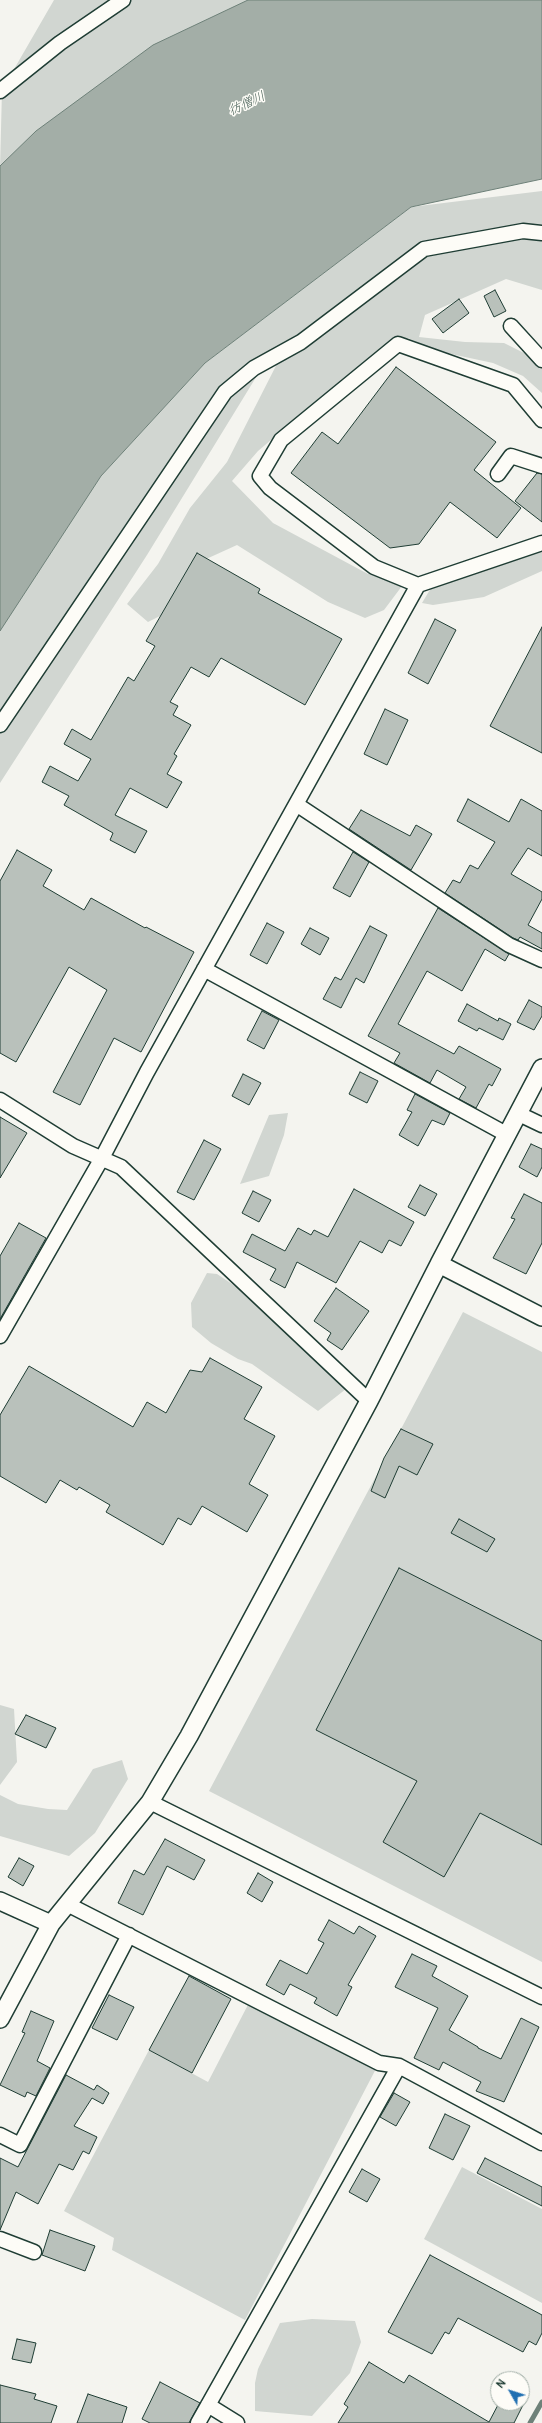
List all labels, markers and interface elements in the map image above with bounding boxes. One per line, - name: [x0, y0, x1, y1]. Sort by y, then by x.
- water label: 彷僧川: [226, 89, 268, 119]
- north arrow: [490, 2371, 530, 2411]
- text: N: [494, 2377, 508, 2391]

